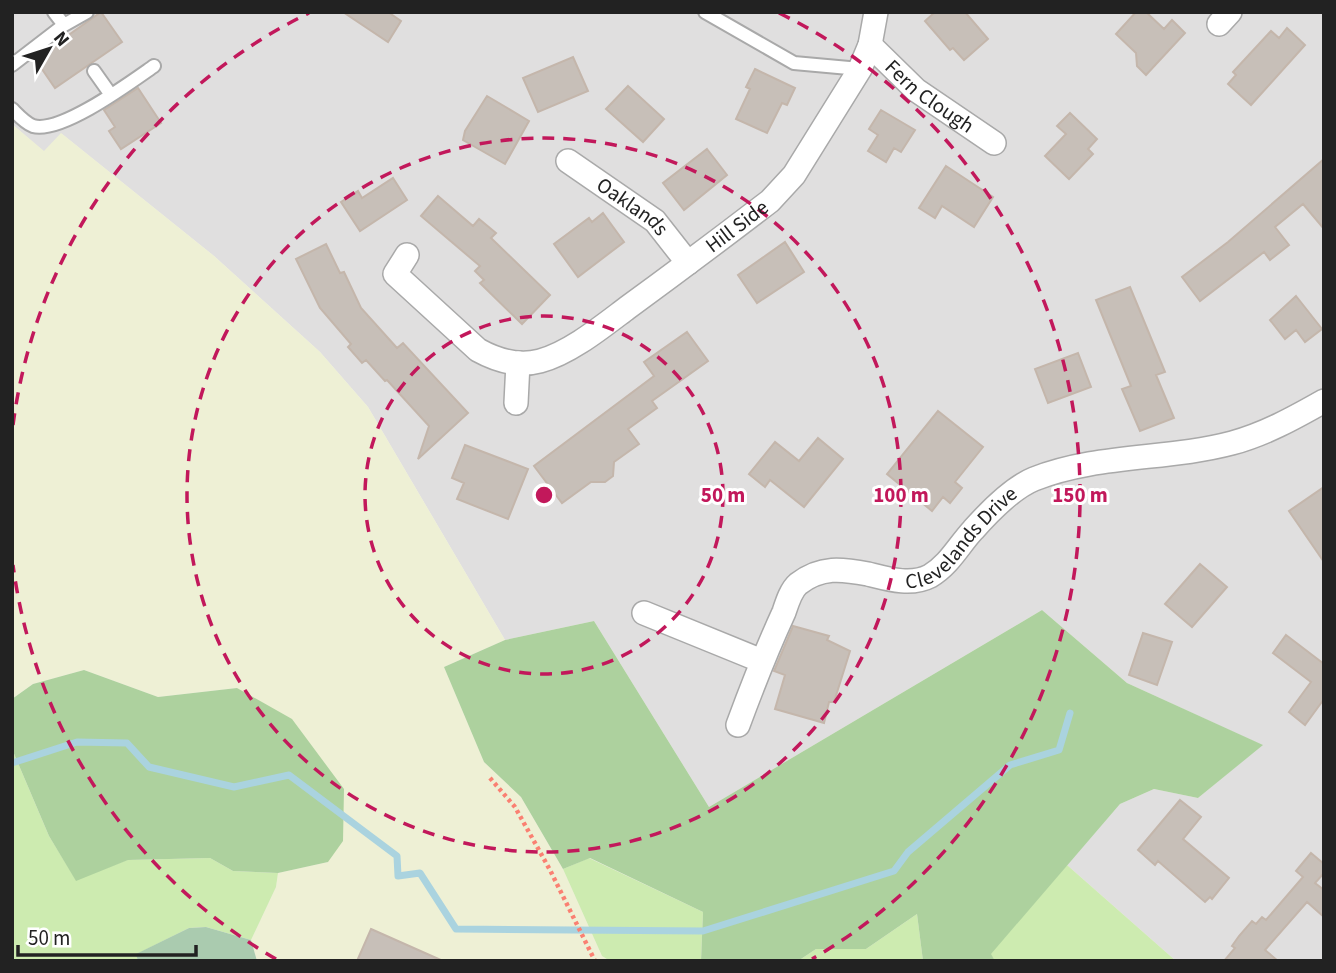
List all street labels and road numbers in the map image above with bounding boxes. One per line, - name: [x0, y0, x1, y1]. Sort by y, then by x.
- street label: Fern Clough: [878, 53, 980, 140]
- street label: Oaklands: [590, 170, 676, 242]
- street label: Hill Side: [699, 192, 775, 260]
- street label: Clevelands Drive: [904, 479, 1023, 596]

